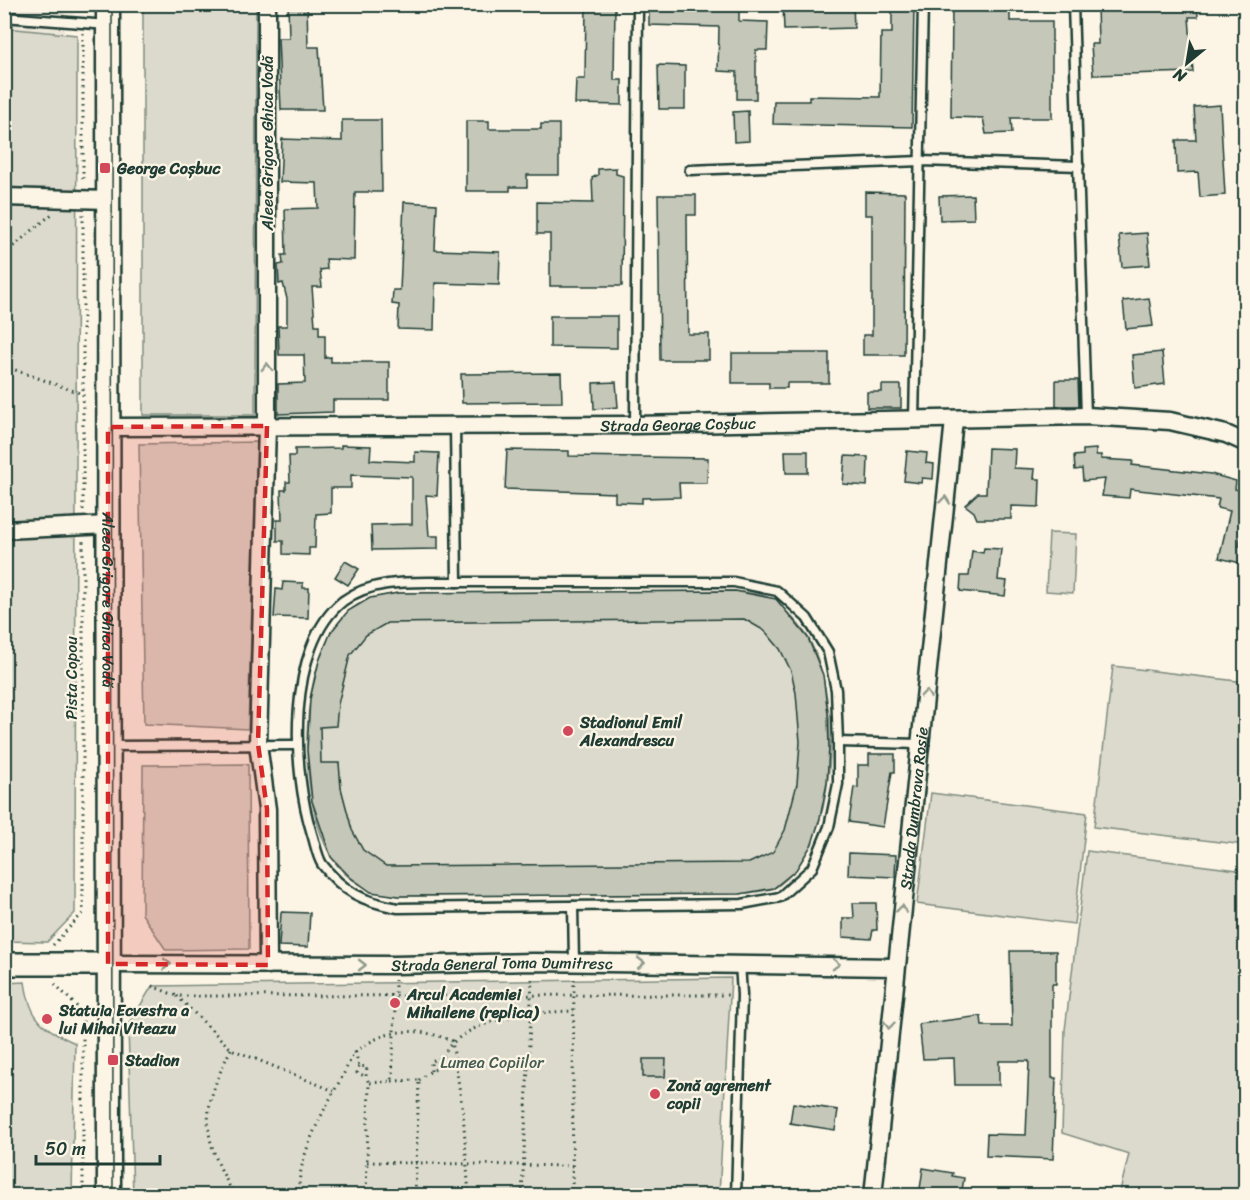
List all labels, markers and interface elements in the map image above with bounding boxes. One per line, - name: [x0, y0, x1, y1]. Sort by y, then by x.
- north arrow: [1157, 33, 1217, 93]
- street label: Aleea Grigore Ghica Vodă: [253, 55, 282, 231]
- text: N: [1167, 60, 1193, 91]
- place label: George Coșbuc: [116, 154, 221, 183]
- marker: George Coșbuc: [98, 161, 112, 175]
- one-way arrow: [261, 363, 273, 372]
- street label: Strada George Coșbuc: [600, 408, 756, 440]
- one-way arrow: [938, 496, 951, 505]
- street label: Aleea Grigore Ghica Vodă: [94, 512, 123, 688]
- street label: Pista Copou: [57, 636, 86, 720]
- one-way arrow: [919, 690, 931, 699]
- place label: Stadionul Emil Alexandrescu: [579, 708, 683, 755]
- marker: Stadionul Emil Alexandrescu: [561, 724, 575, 738]
- street label: Strada Dumbrava Roșie: [891, 725, 936, 891]
- one-way arrow: [895, 904, 908, 913]
- street label: Strada General Toma Dumitresc: [391, 947, 613, 980]
- one-way arrow: [636, 957, 645, 969]
- one-way arrow: [162, 958, 171, 970]
- one-way arrow: [831, 958, 840, 970]
- one-way arrow: [357, 959, 366, 971]
- place label: Arcul Academiei Mihailene (replica): [406, 980, 540, 1027]
- place label: Statuia Ecvestra a lui Mihai Viteazu: [58, 996, 189, 1043]
- marker: Arcul Academiei Mihailene (replica): [388, 996, 402, 1010]
- marker: Statuia Ecvestra a lui Mihai Viteazu: [40, 1012, 54, 1026]
- one-way arrow: [883, 1021, 896, 1030]
- place label: Stadion: [124, 1046, 180, 1075]
- park label: Lumea Copiilor: [440, 1048, 545, 1077]
- marker: Stadion: [106, 1053, 120, 1067]
- place label: Zonă agrement copii: [666, 1071, 772, 1118]
- marker: Zonă agrement copii: [648, 1087, 662, 1101]
- scale bar: [36, 1128, 160, 1166]
- text: 50 m: [45, 1133, 86, 1165]

